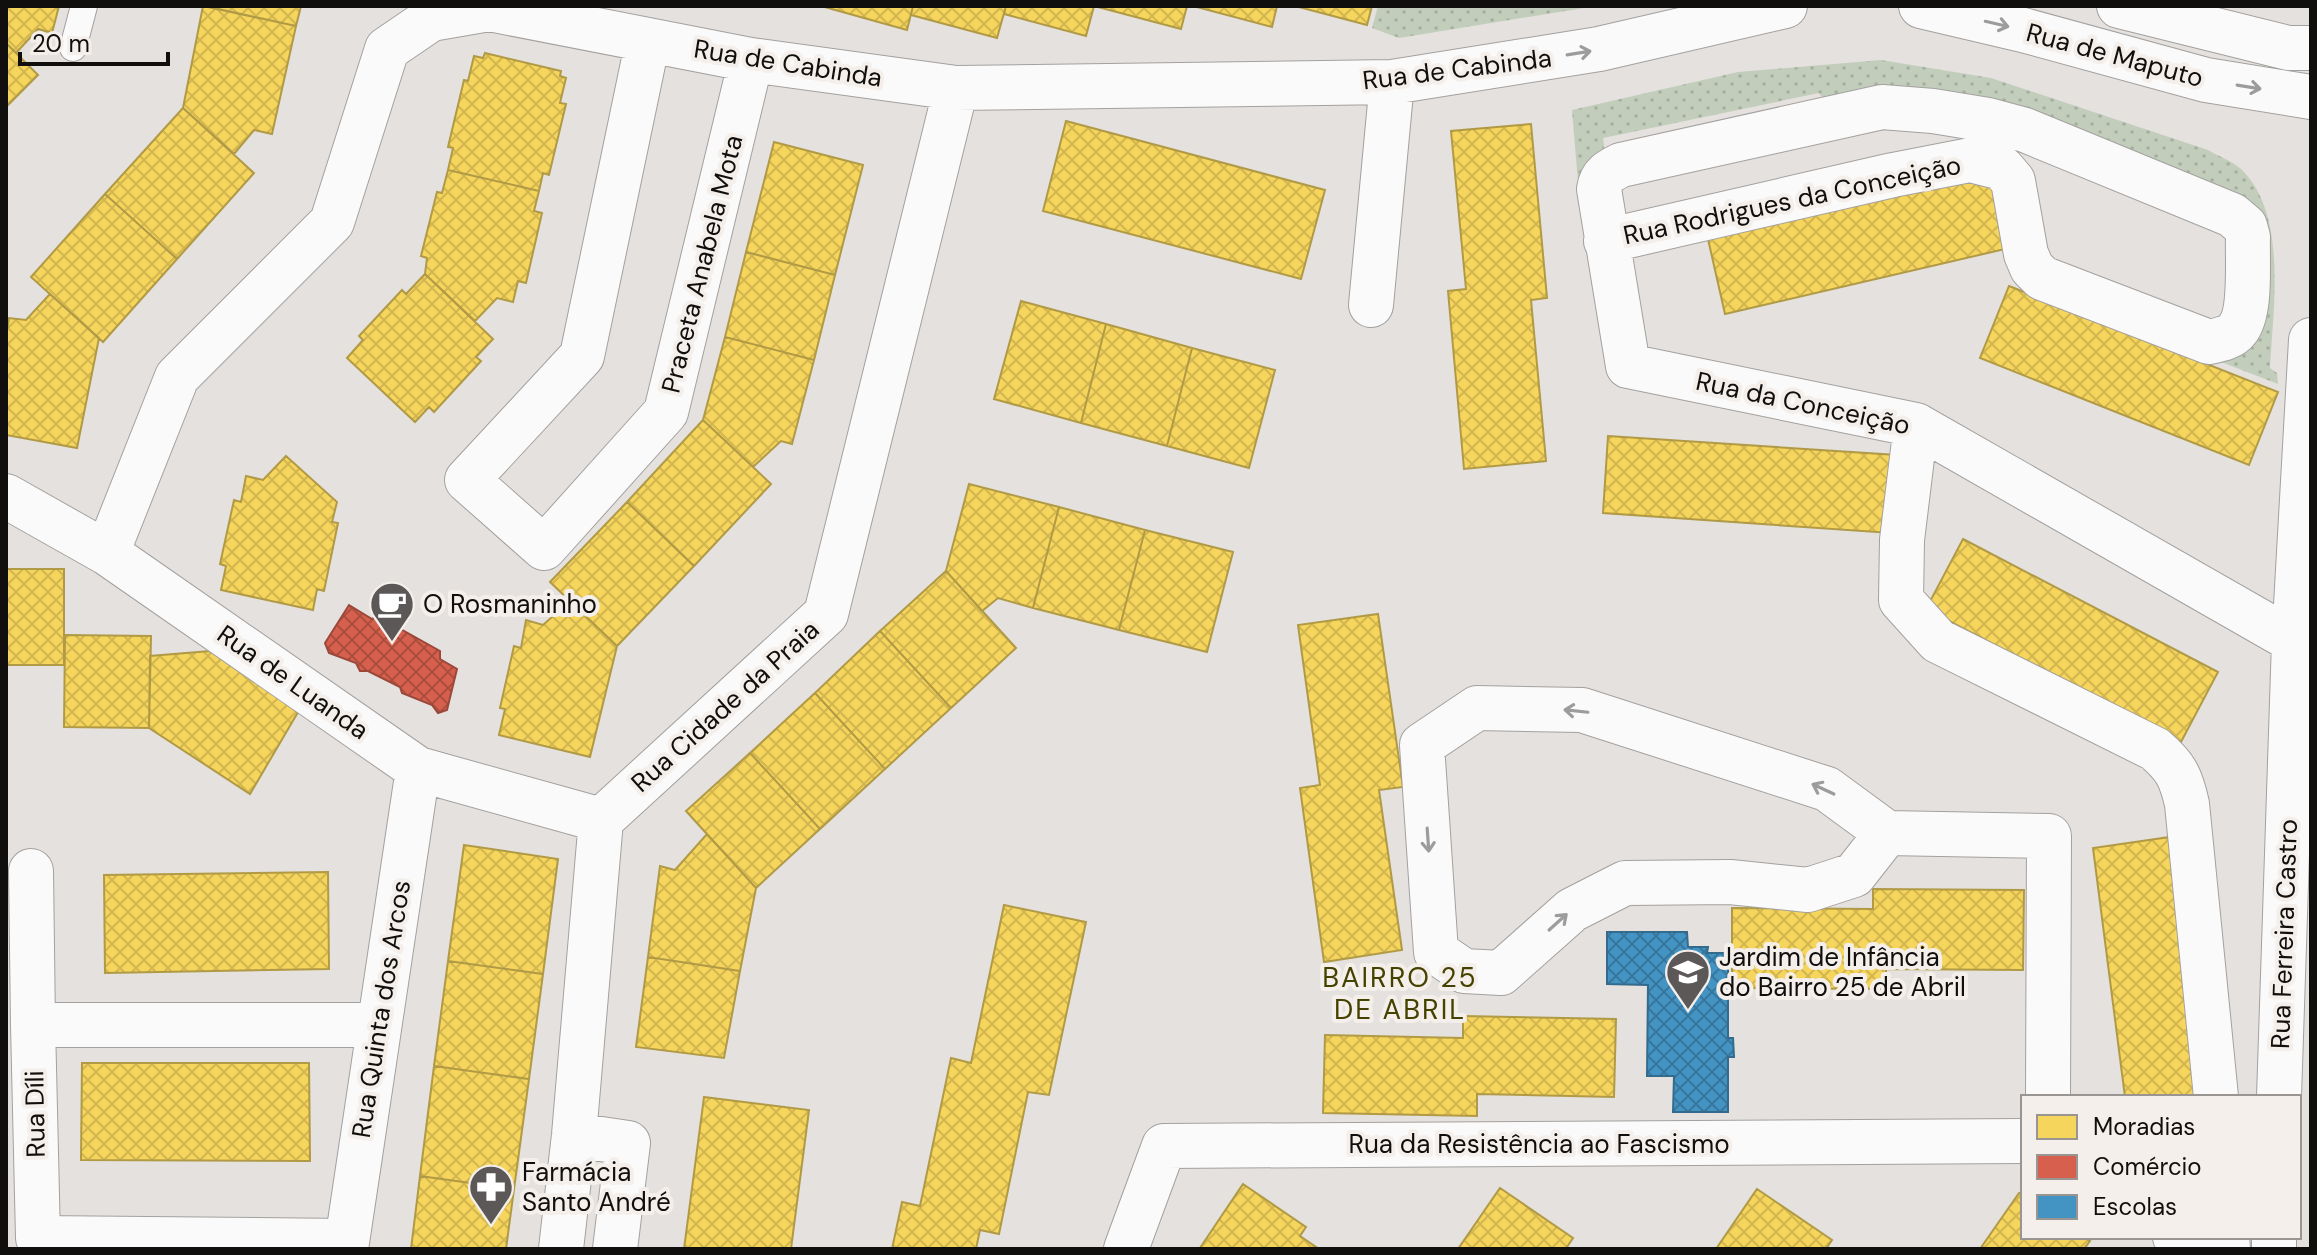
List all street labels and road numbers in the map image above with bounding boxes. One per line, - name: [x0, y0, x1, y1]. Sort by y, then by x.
- street label: Rua de Maputo: [2023, 15, 2207, 95]
- street label: Rua de Cabinda: [691, 31, 885, 95]
- street label: Rua de Cabinda: [1361, 41, 1553, 97]
- street label: Praceta Anabela Mota: [653, 131, 751, 397]
- street label: Rua Rodrigues da Conceição: [1620, 148, 1964, 252]
- street label: Rua da Conceição: [1693, 364, 1913, 442]
- street label: Rua Cidade da Praia: [624, 613, 826, 799]
- street label: Rua de Luanda: [211, 617, 375, 747]
- street label: Rua Ferreira Castro: [2263, 818, 2305, 1050]
- street label: Rua Quinta dos Arcos: [344, 878, 418, 1140]
- street label: Rua Díli: [17, 1070, 53, 1158]
- street label: Rua da Resistência ao Fascismo: [1348, 1127, 1730, 1161]

